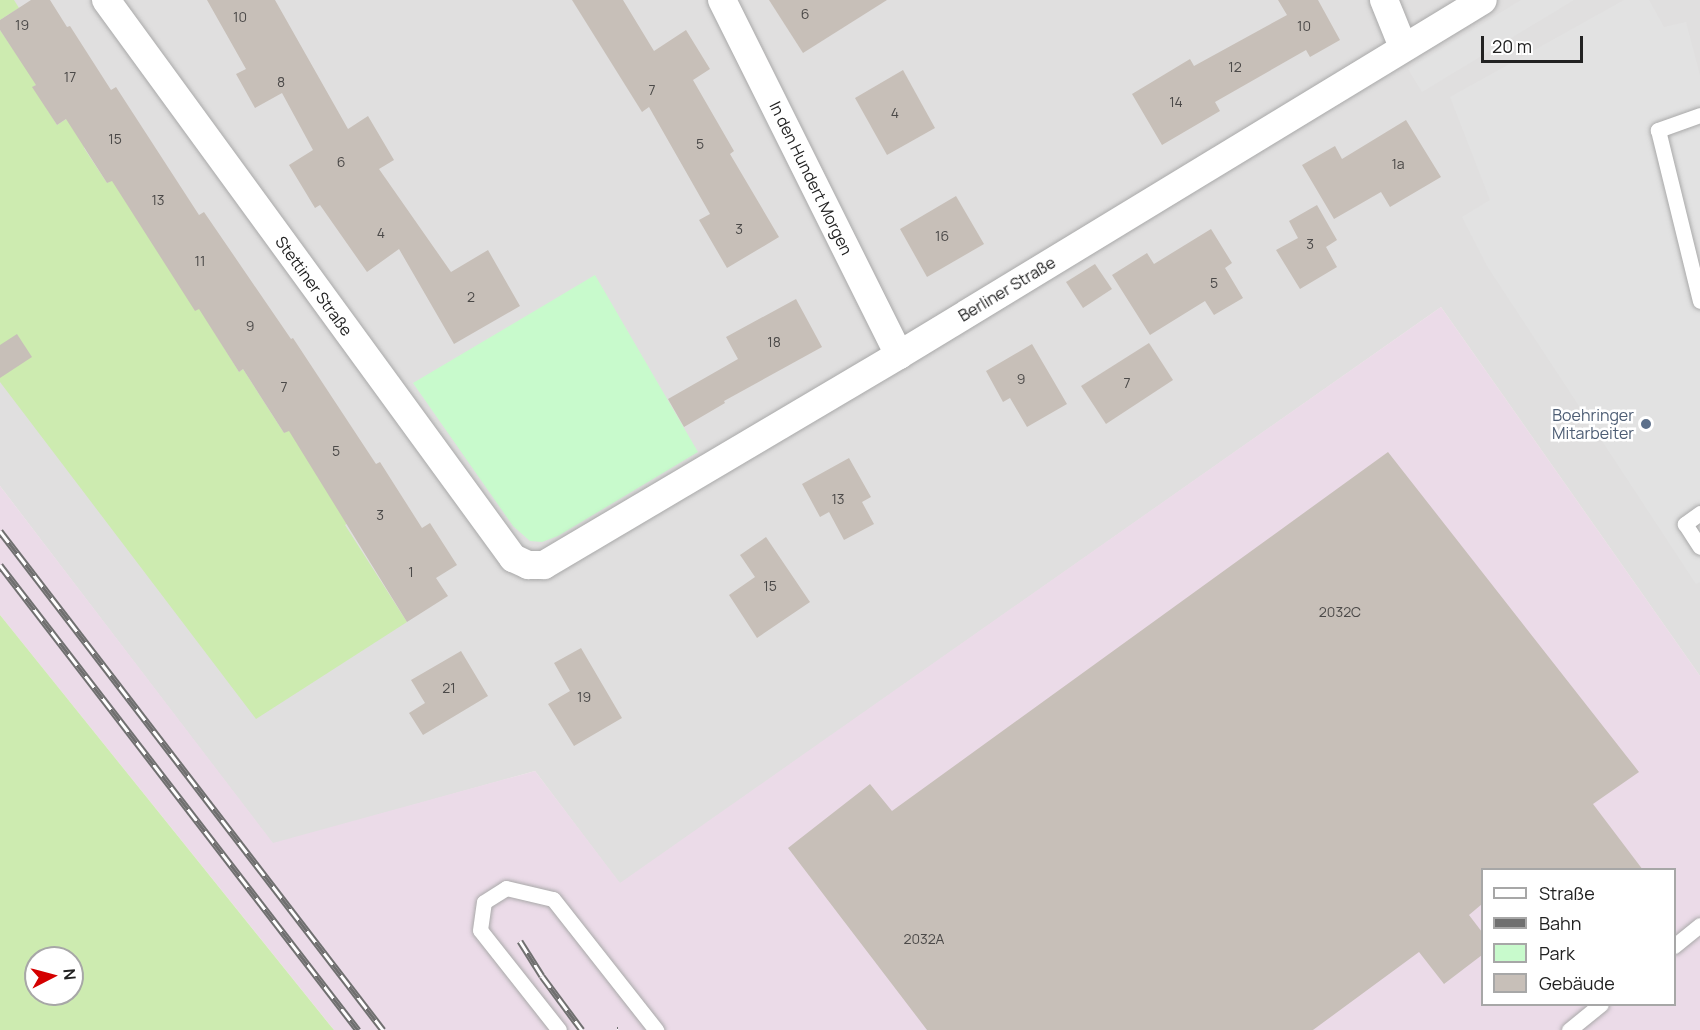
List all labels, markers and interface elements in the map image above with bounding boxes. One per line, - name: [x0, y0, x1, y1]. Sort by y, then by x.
- house number: 6: [801, 6, 809, 22]
- house number: 10: [233, 9, 247, 25]
- house number: 19: [15, 17, 29, 33]
- house number: 10: [1297, 18, 1311, 34]
- scale bar: [1484, 24, 1586, 62]
- text: 20 m: [1492, 34, 1532, 58]
- house number: 12: [1228, 59, 1242, 75]
- house number: 17: [64, 69, 76, 85]
- house number: 8: [277, 74, 285, 90]
- house number: 7: [648, 82, 656, 98]
- house number: 14: [1169, 94, 1183, 110]
- street label: In den Hundert Morgen: [765, 98, 857, 258]
- house number: 4: [891, 105, 899, 121]
- house number: 15: [108, 131, 122, 147]
- house number: 5: [696, 136, 704, 152]
- house number: 6: [337, 154, 345, 170]
- house number: 1a: [1391, 156, 1405, 172]
- house number: 13: [151, 192, 165, 208]
- house number: 3: [735, 221, 743, 237]
- house number: 4: [377, 225, 385, 241]
- house number: 16: [935, 228, 949, 244]
- street label: Stettiner Straße: [271, 233, 357, 339]
- house number: 3: [1306, 236, 1314, 252]
- house number: 11: [195, 253, 205, 269]
- street label: Berliner Straße: [955, 253, 1059, 325]
- house number: 5: [1210, 275, 1218, 291]
- house number: 2: [467, 289, 475, 305]
- house number: 9: [246, 318, 254, 334]
- house number: 18: [767, 334, 781, 350]
- house number: 9: [1017, 371, 1025, 387]
- house number: 7: [1123, 375, 1131, 391]
- house number: 7: [280, 379, 288, 395]
- place label: Boehringer Mitarbeiter: [1552, 405, 1634, 443]
- marker: Boehringer Mitarbeiter: [1639, 417, 1653, 431]
- house number: 5: [332, 443, 340, 459]
- house number: 13: [831, 491, 845, 507]
- house number: 3: [376, 507, 384, 523]
- house number: 1: [408, 564, 414, 580]
- house number: 15: [763, 578, 777, 594]
- house number: 2032C: [1319, 604, 1361, 620]
- house number: 21: [442, 680, 456, 696]
- house number: 19: [577, 689, 591, 705]
- legend: [1481, 868, 1676, 1006]
- text: Straße: [1539, 881, 1595, 905]
- text: Bahn: [1539, 911, 1581, 935]
- house number: 2032A: [904, 931, 944, 947]
- text: Park: [1539, 941, 1575, 965]
- north arrow: [24, 946, 84, 1006]
- text: N: [58, 967, 81, 981]
- text: Gebäude: [1539, 971, 1615, 995]

